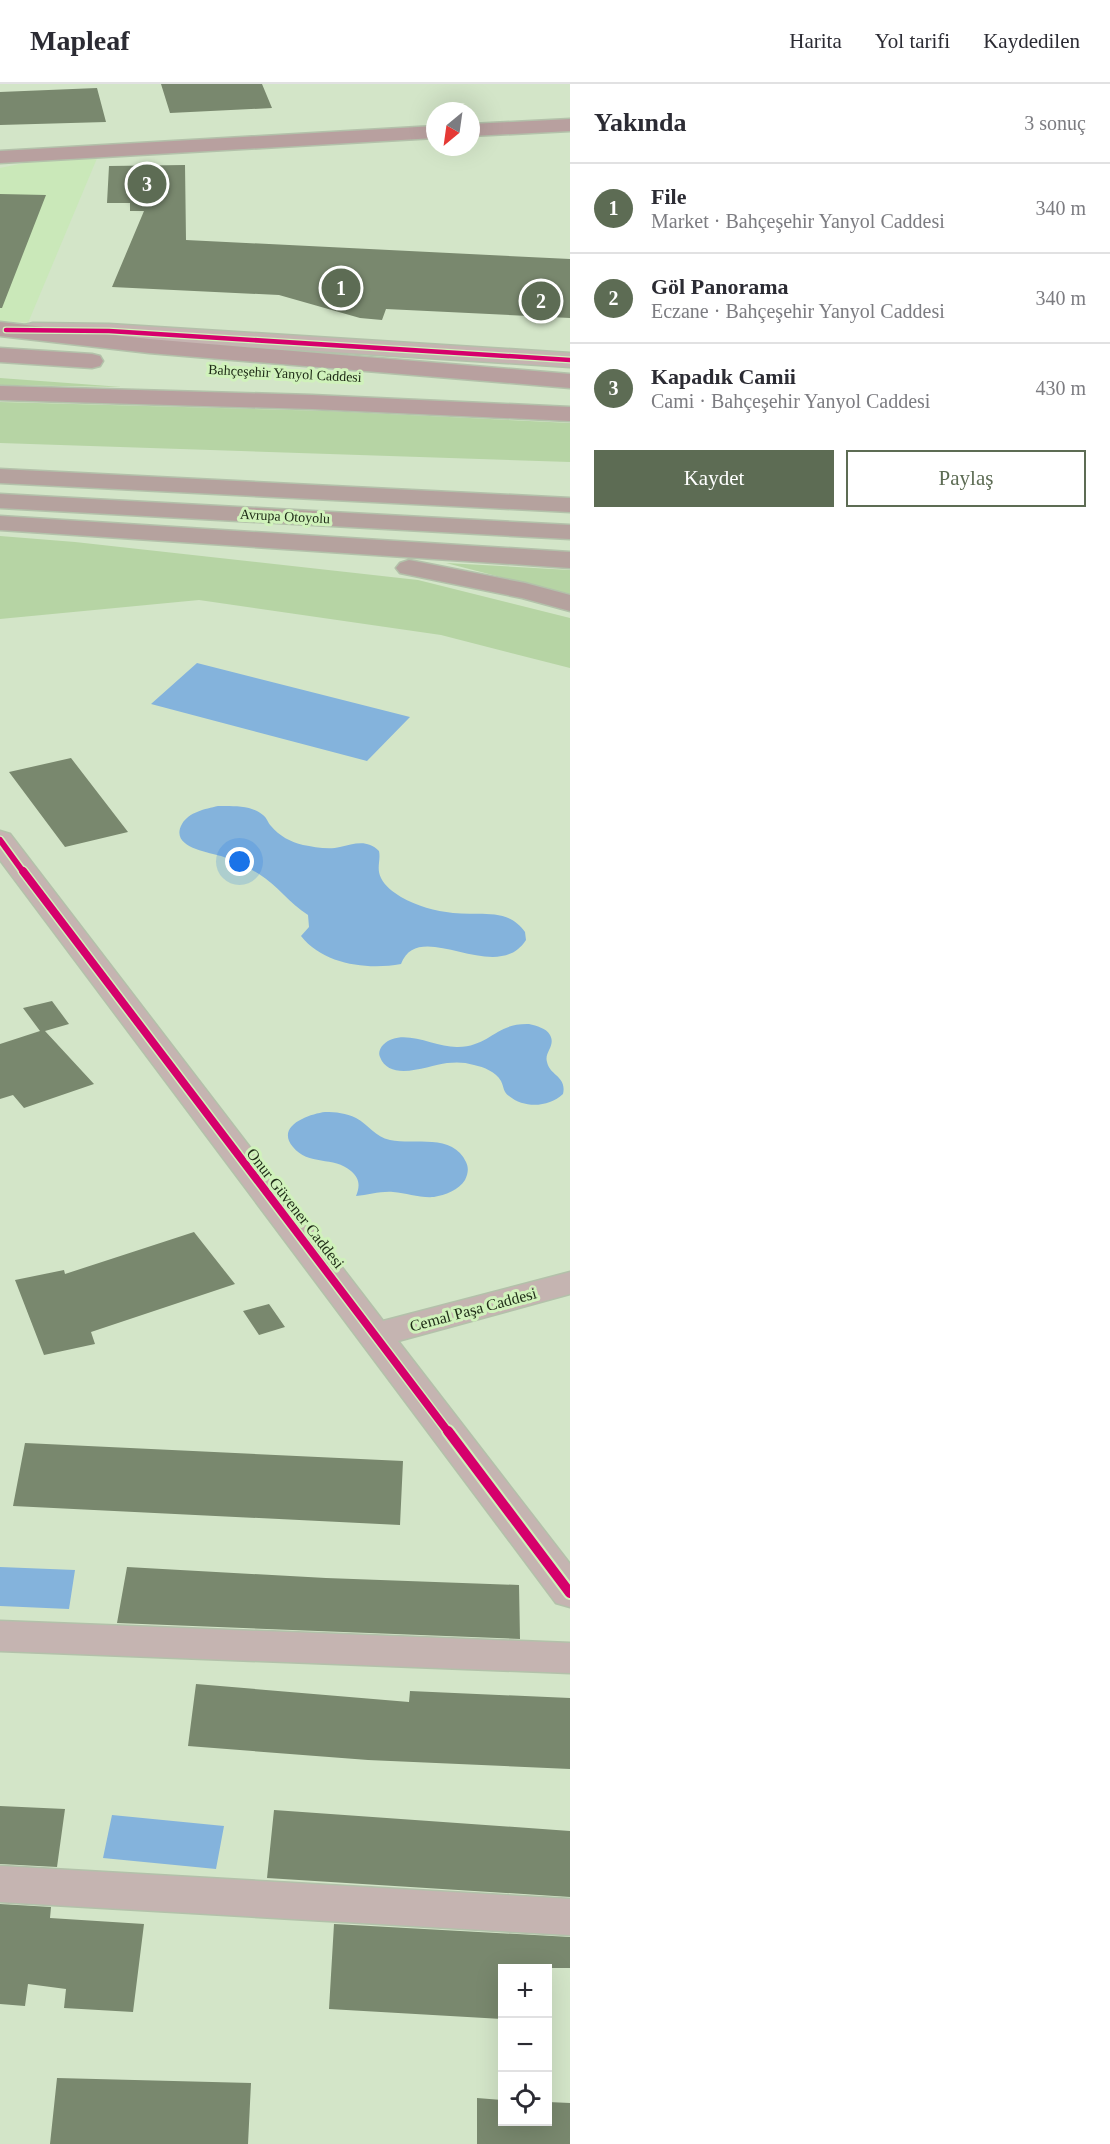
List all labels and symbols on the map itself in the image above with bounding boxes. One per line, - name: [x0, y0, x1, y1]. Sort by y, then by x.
- north arrow: [426, 102, 480, 156]
- pin: 3: [128, 162, 166, 206]
- pin: 1: [322, 266, 360, 310]
- pin: 2: [522, 278, 560, 324]
- street label: Bahçeşehir Yanyol Caddesi: [208, 362, 362, 385]
- street label: Avrupa Otoyolu: [239, 507, 330, 526]
- your location: [225, 847, 254, 876]
- street label: Onur Güvener Caddesi: [243, 1145, 348, 1272]
- street label: Cemal Paşa Caddesi: [408, 1284, 539, 1336]

